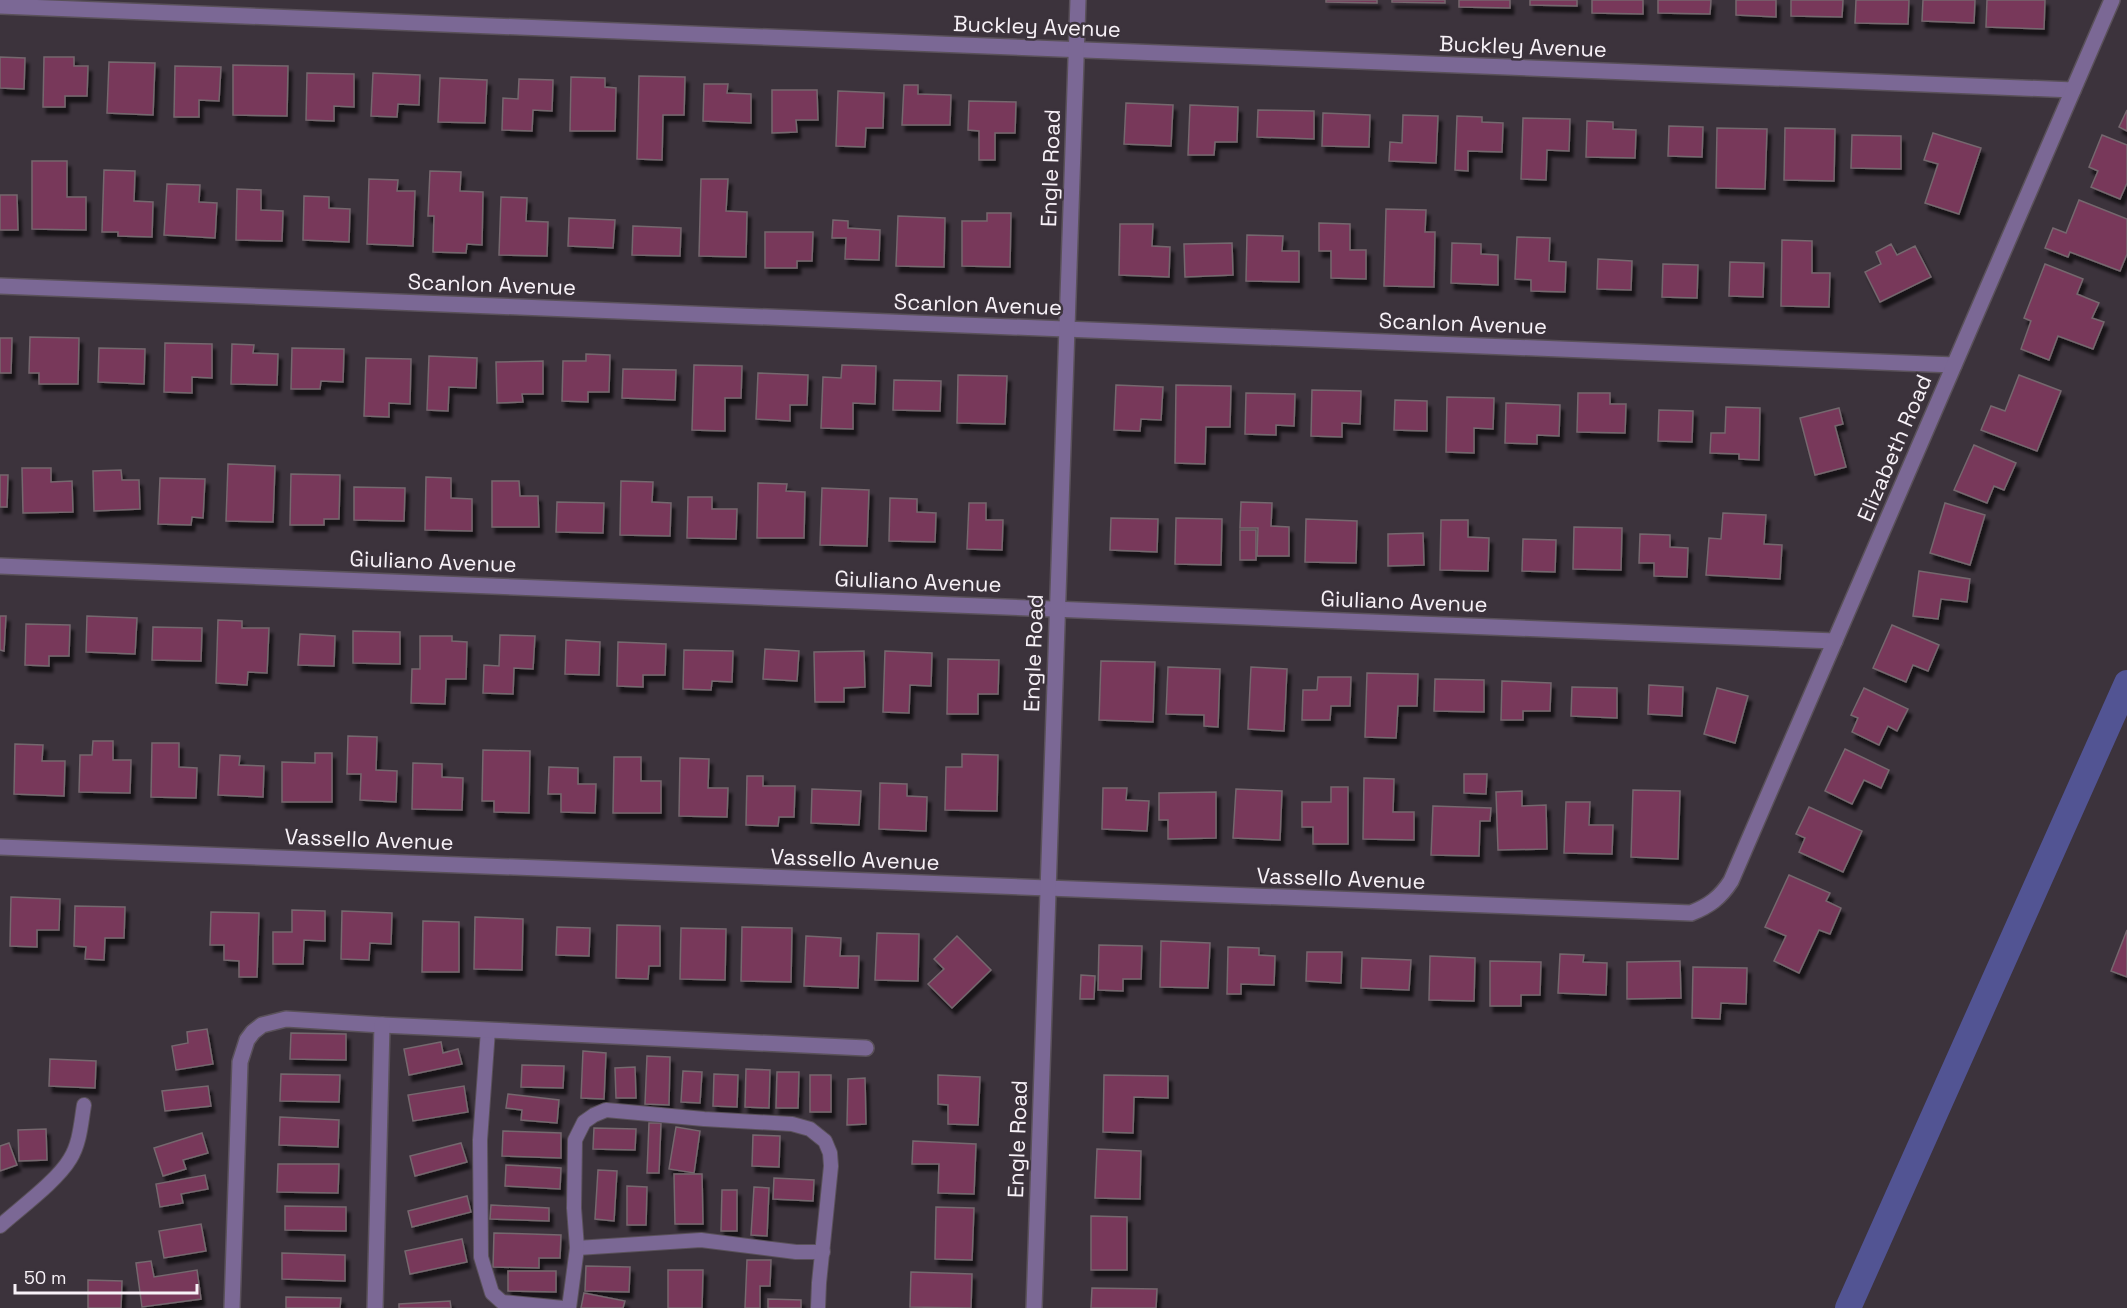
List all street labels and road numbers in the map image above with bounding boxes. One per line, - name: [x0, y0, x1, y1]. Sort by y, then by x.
- street label: Buckley Avenue: [953, 9, 1121, 43]
- street label: Buckley Avenue: [1439, 29, 1607, 63]
- street label: Engle Road: [1034, 109, 1066, 227]
- street label: Scanlon Avenue: [407, 267, 577, 301]
- street label: Scanlon Avenue: [893, 287, 1063, 321]
- street label: Scanlon Avenue: [1378, 306, 1548, 340]
- street label: Elizabeth Road: [1850, 370, 1938, 526]
- street label: Giuliano Avenue: [349, 544, 517, 578]
- street label: Giuliano Avenue: [834, 564, 1002, 598]
- street label: Giuliano Avenue: [1320, 584, 1488, 618]
- street label: Engle Road: [1017, 594, 1049, 712]
- street label: Vassello Avenue: [284, 822, 454, 856]
- street label: Vassello Avenue: [770, 842, 940, 876]
- street label: Vassello Avenue: [1256, 861, 1426, 895]
- street label: Engle Road: [1001, 1080, 1033, 1198]

